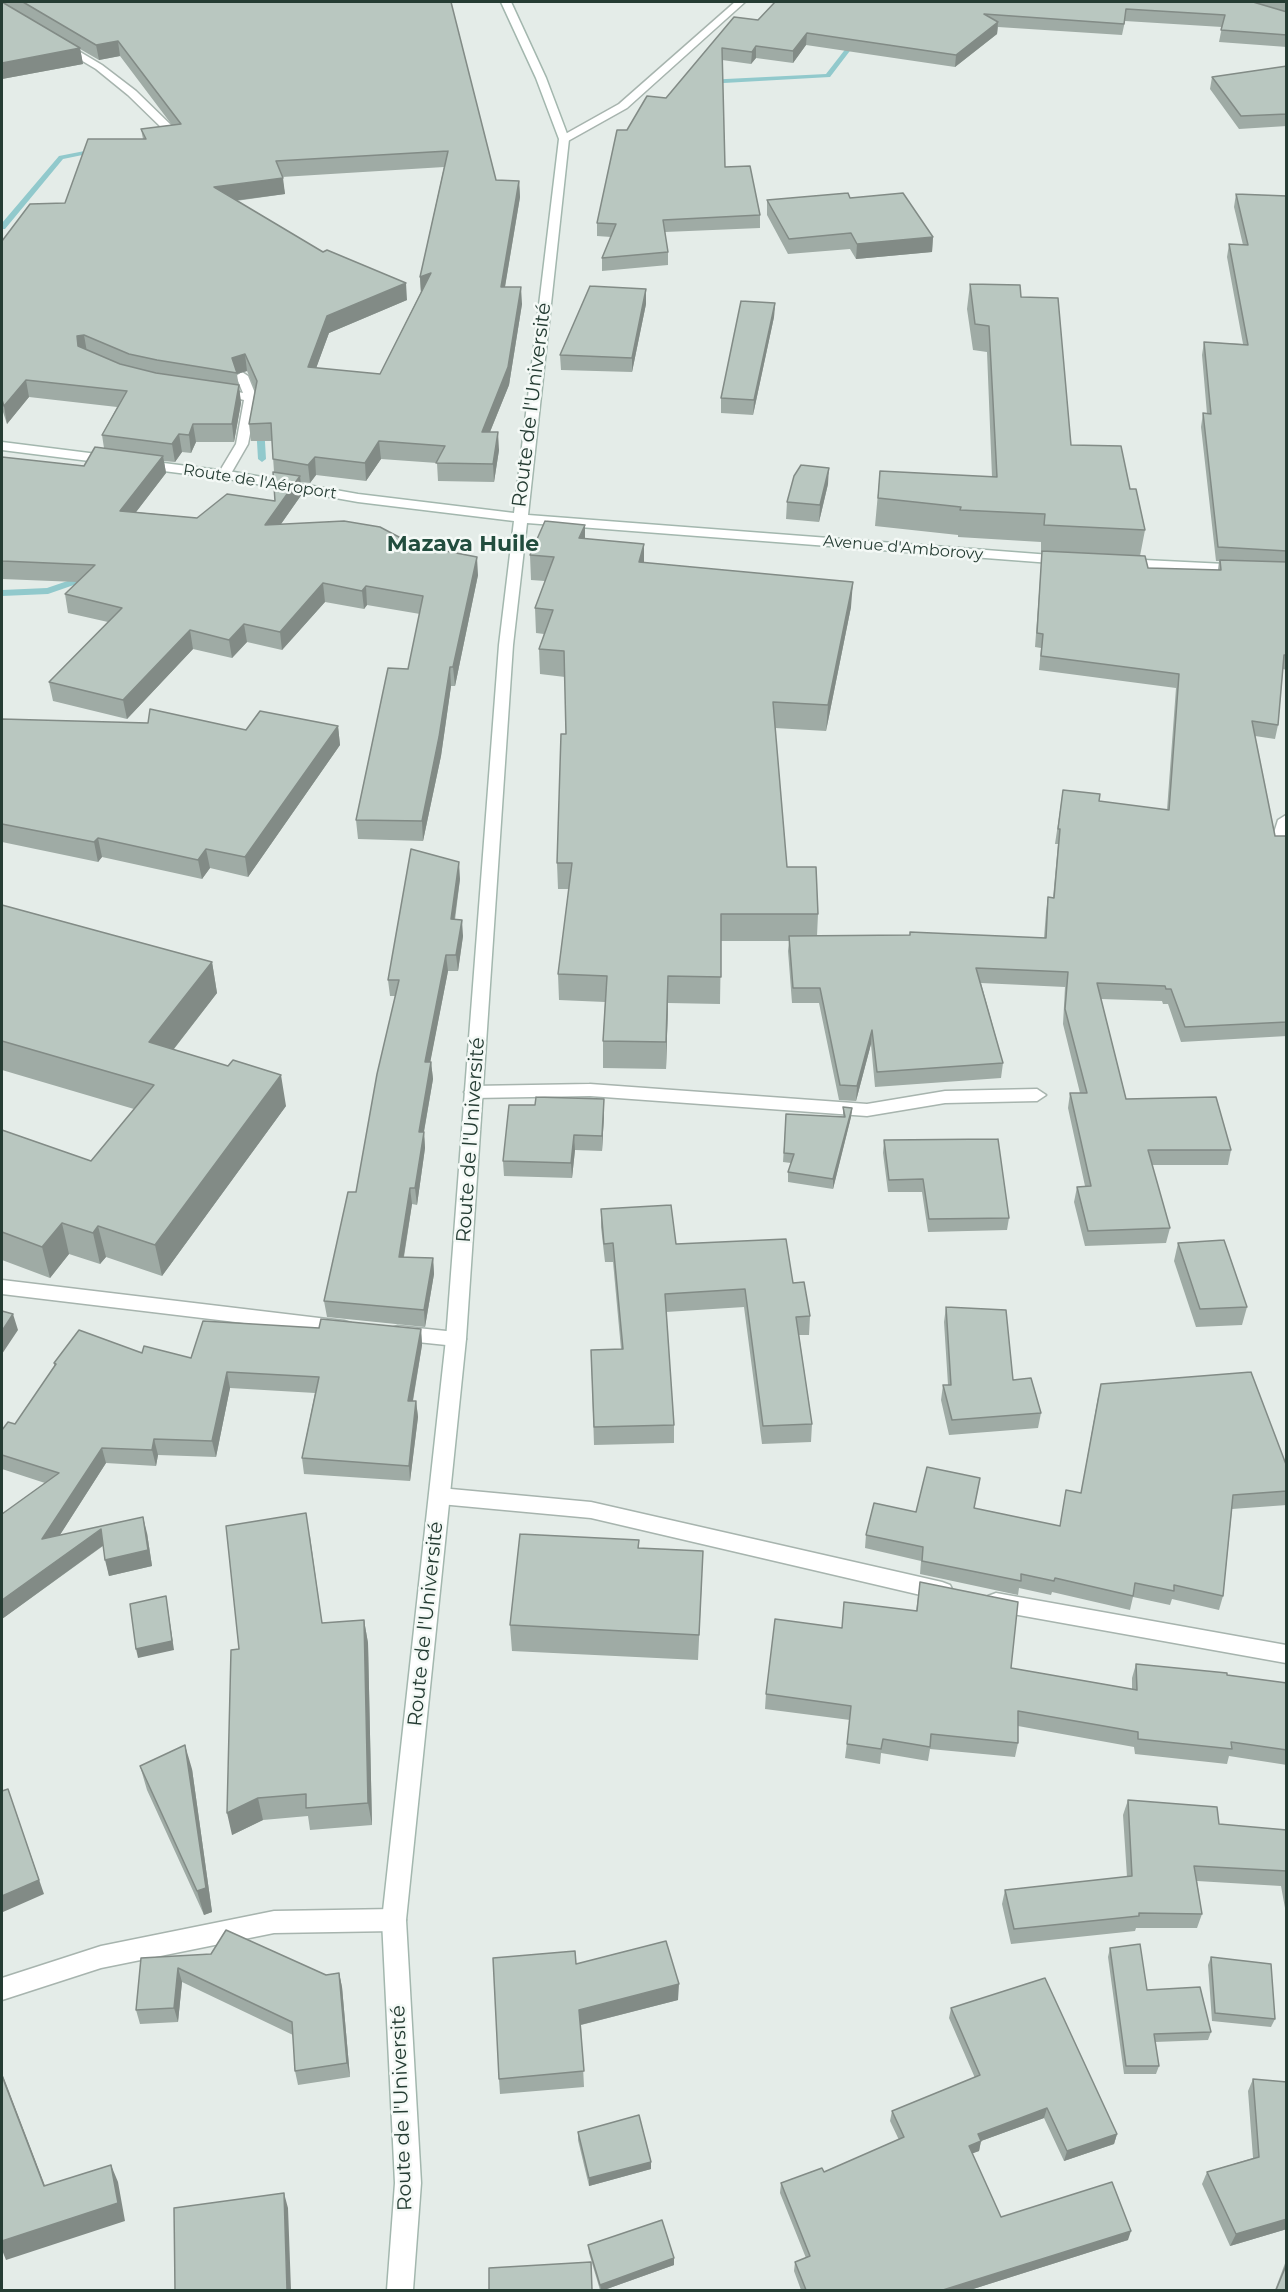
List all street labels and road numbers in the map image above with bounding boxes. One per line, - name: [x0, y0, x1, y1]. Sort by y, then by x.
- street label: Route de l'Université: [508, 301, 556, 509]
- street label: Route de l'Aéroport: [182, 460, 338, 504]
- street label: Avenue d'Amborovy: [822, 531, 984, 565]
- street label: Route de l'Université: [452, 1036, 490, 1244]
- street label: Route de l'Université: [403, 1520, 449, 1728]
- street label: Route de l'Université: [386, 2005, 418, 2211]

